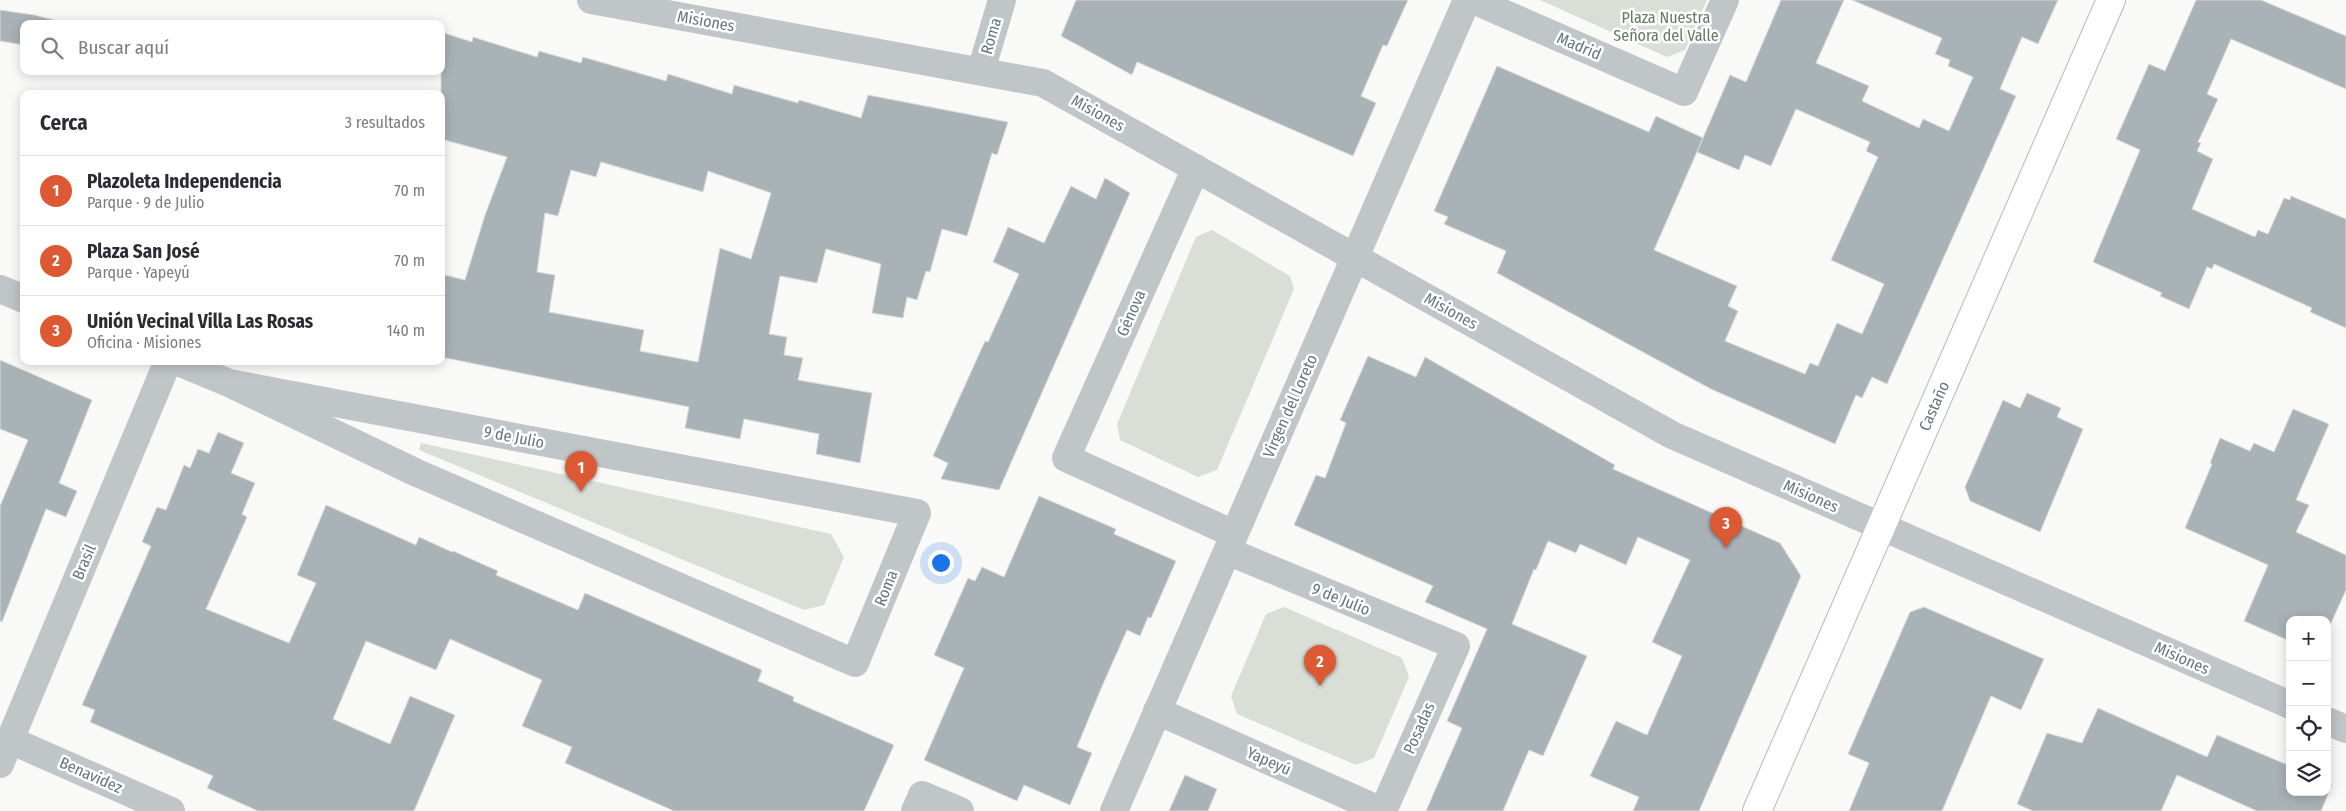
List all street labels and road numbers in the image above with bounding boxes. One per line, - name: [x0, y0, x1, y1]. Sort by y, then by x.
- street label: Misiones: [676, 7, 736, 35]
- street label: Roma: [977, 15, 1005, 56]
- street label: Madrid: [1554, 28, 1604, 64]
- street label: Misiones: [1068, 91, 1128, 135]
- street label: Génova: [1112, 287, 1150, 339]
- street label: Misiones: [1421, 289, 1481, 333]
- street label: Virgen del Loreto: [1259, 351, 1321, 461]
- street label: Castaño: [1915, 378, 1953, 434]
- street label: 9 de Julio: [482, 422, 546, 452]
- street label: Misiones: [1781, 476, 1841, 517]
- street label: Brasil: [68, 541, 100, 583]
- street label: Roma: [870, 567, 902, 609]
- street label: 9 de Julio: [1309, 579, 1373, 619]
- street label: Misiones: [2152, 638, 2212, 679]
- street label: Posadas: [1399, 699, 1439, 757]
- street label: Yapeyú: [1244, 743, 1294, 779]
- street label: Benavidez: [57, 753, 125, 797]

